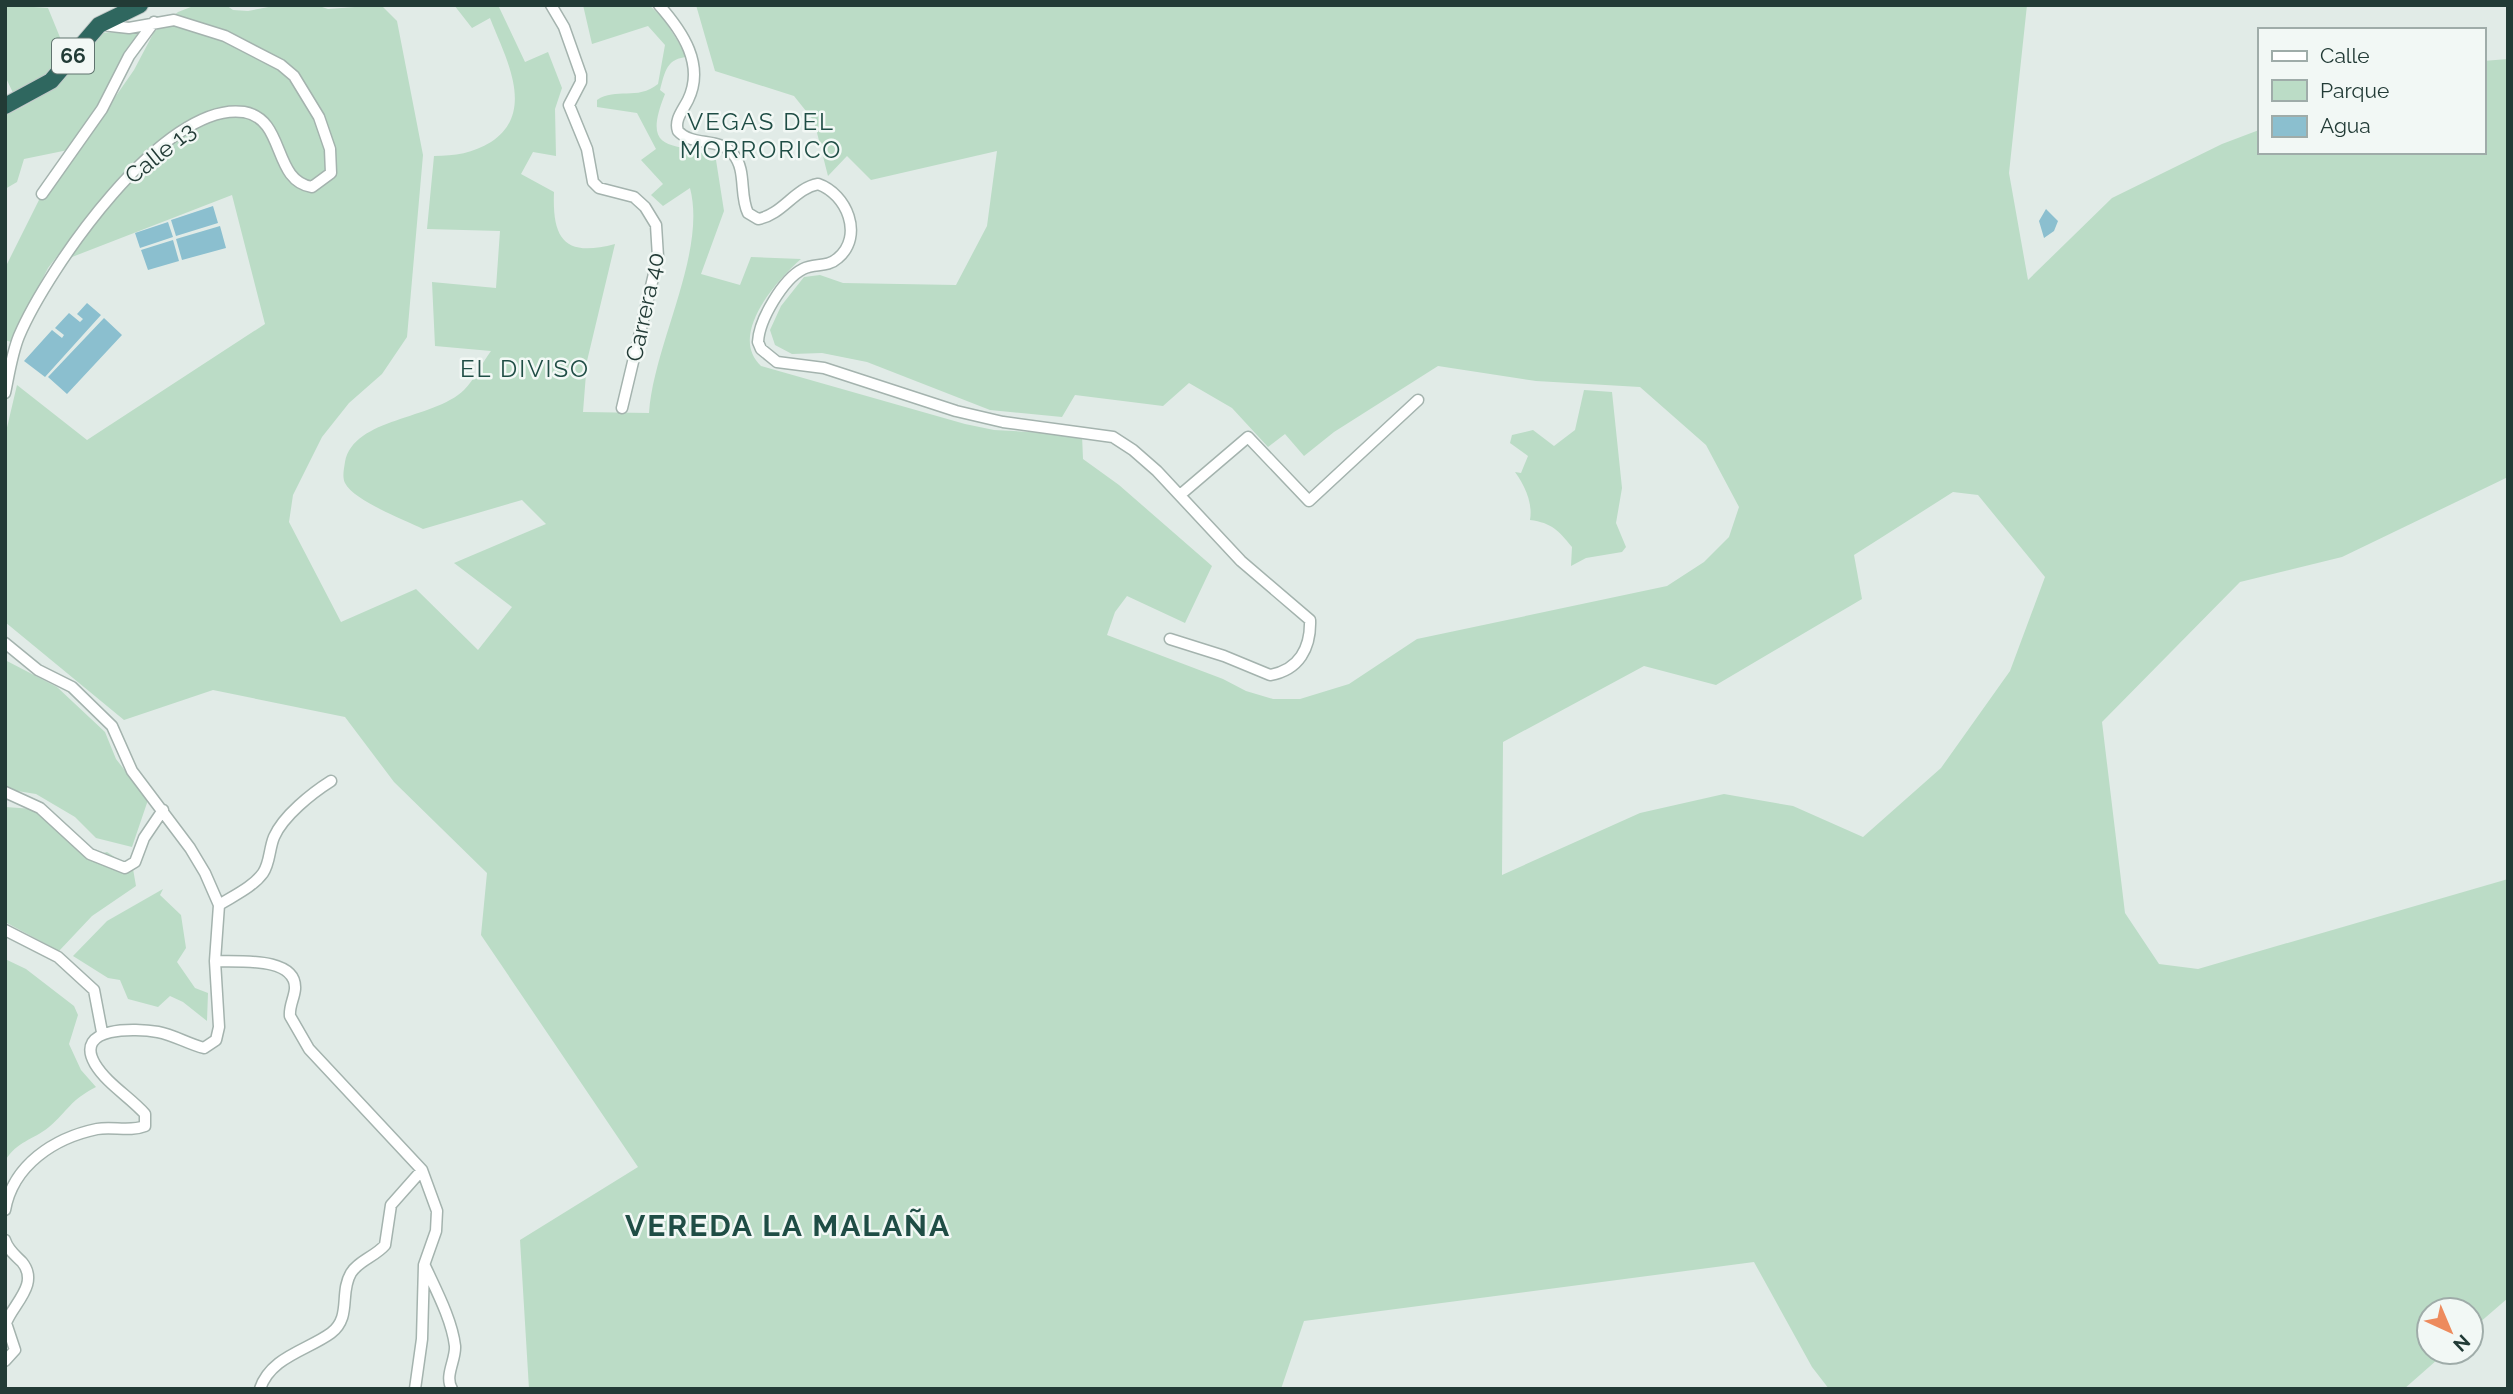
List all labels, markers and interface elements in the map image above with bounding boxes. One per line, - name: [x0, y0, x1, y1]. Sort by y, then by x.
- legend: [2258, 28, 2485, 154]
- road number: 66: [52, 38, 94, 74]
- text: Calle: [2320, 43, 2370, 68]
- text: Parque: [2320, 78, 2389, 103]
- district label: VEGAS DEL MORRORICO: [680, 107, 842, 164]
- text: Agua: [2320, 113, 2371, 138]
- street label: Calle 13: [119, 116, 200, 189]
- street label: Carrera 40: [620, 250, 669, 364]
- district label: EL DIVISO: [460, 354, 590, 383]
- district label: VEREDA LA MALAÑA: [625, 1208, 951, 1243]
- north arrow: [2415, 1296, 2485, 1366]
- text: N: [2449, 1330, 2475, 1356]

